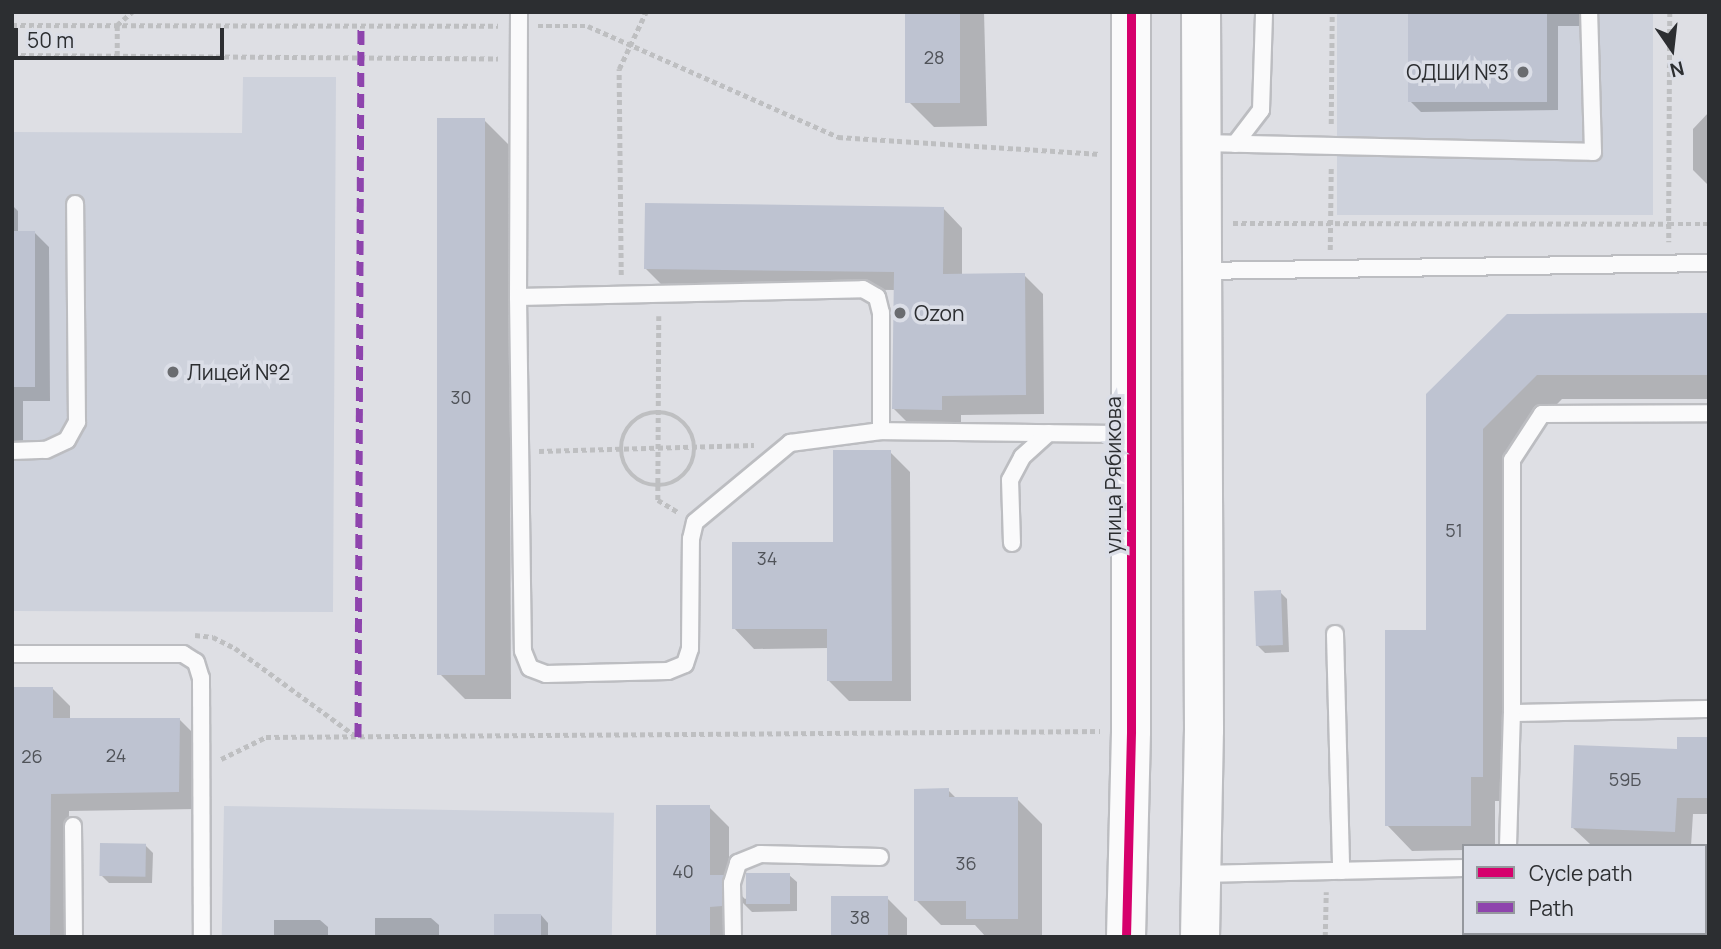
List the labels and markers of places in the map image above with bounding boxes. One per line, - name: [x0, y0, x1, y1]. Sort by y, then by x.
- place label: ОДШИ №3: [1406, 59, 1509, 85]
- marker: ОДШИ №3: [1515, 64, 1531, 80]
- place label: Ozon: [914, 300, 964, 326]
- marker: Ozon: [892, 305, 908, 321]
- place label: Лицей №2: [187, 359, 290, 385]
- marker: Лицей №2: [165, 364, 181, 380]

